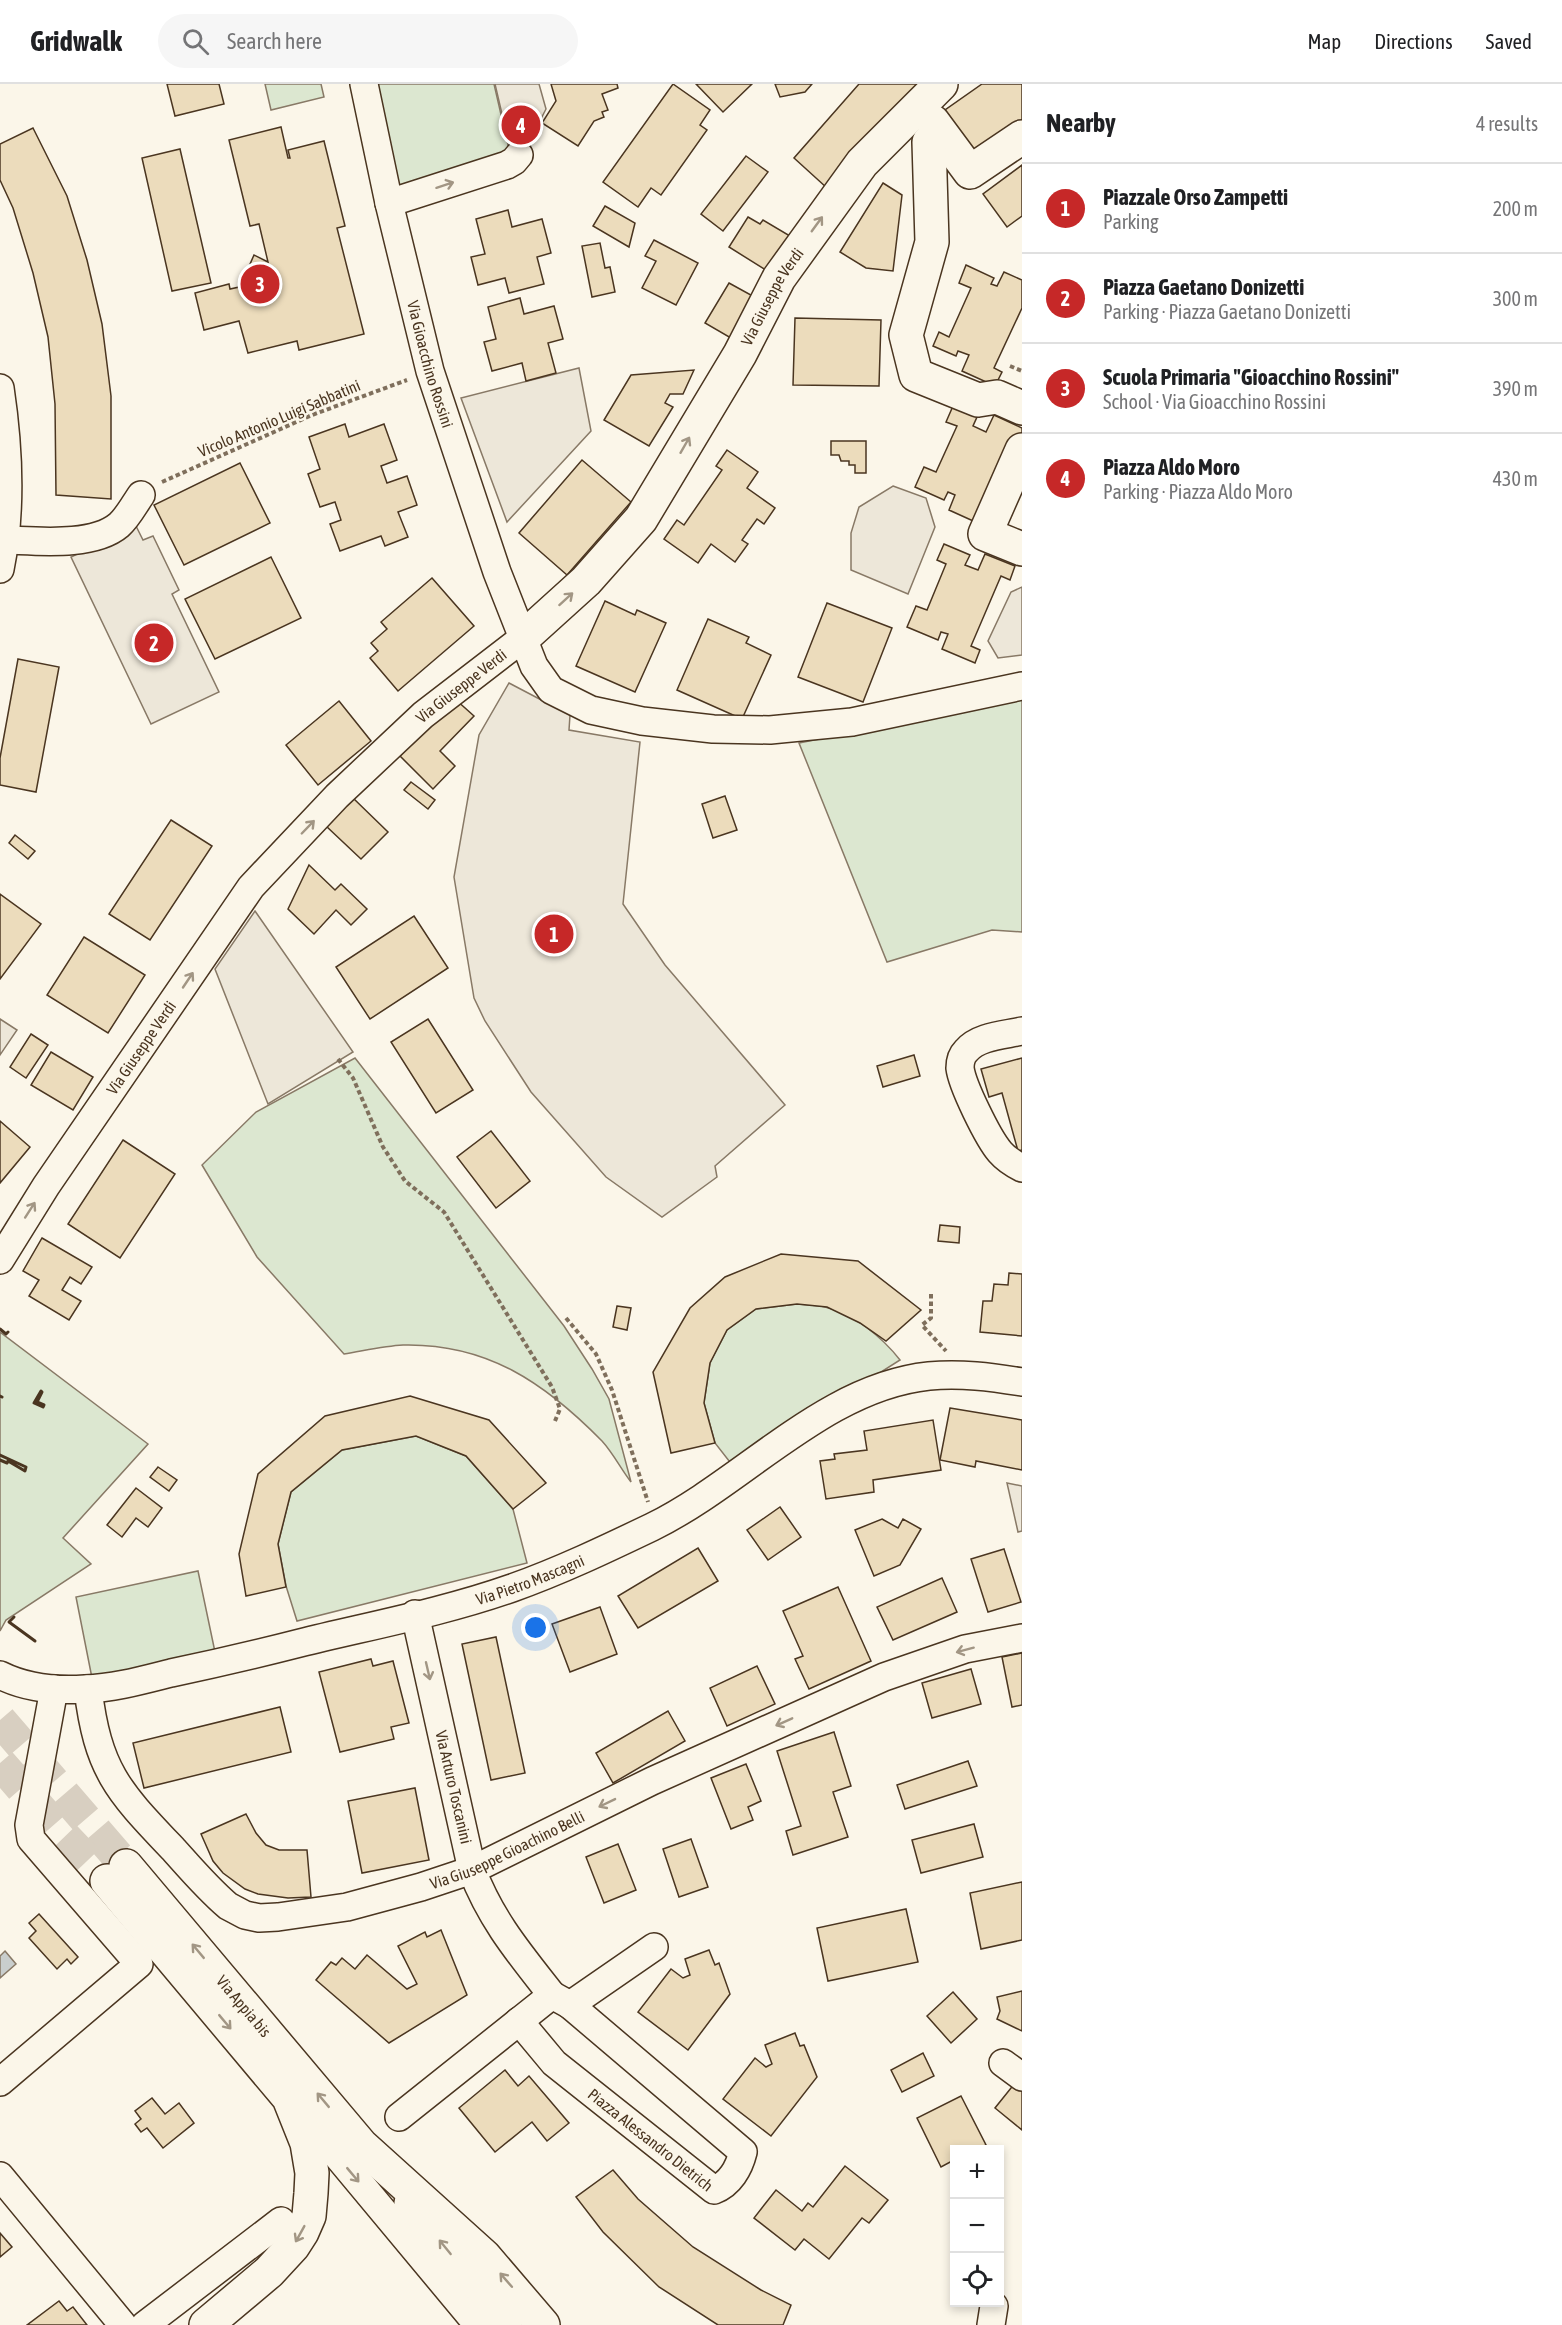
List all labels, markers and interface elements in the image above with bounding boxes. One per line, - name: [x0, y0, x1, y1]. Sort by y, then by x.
- search box: [158, 14, 578, 68]
- text: Gridwalk: [30, 25, 122, 57]
- icon: search: [179, 25, 212, 58]
- text: Search here: [227, 28, 322, 54]
- text: Map: [1307, 29, 1341, 53]
- text: Directions: [1374, 29, 1453, 53]
- text: Saved: [1486, 29, 1532, 53]
- pin: 4: [502, 102, 540, 147]
- text: Nearby: [1046, 108, 1116, 138]
- text: 4 results: [1476, 112, 1538, 135]
- one-way arrow: [435, 179, 454, 190]
- text: Piazzale Orso Zampetti: [1103, 184, 1288, 210]
- text: 1: [1061, 197, 1070, 220]
- text: 200 m: [1493, 197, 1538, 220]
- text: Parking: [1103, 210, 1159, 233]
- one-way arrow: [811, 217, 823, 233]
- street label: Via Giuseppe Verdi: [737, 244, 807, 348]
- pin: 3: [240, 262, 280, 306]
- text: Piazza Gaetano Donizetti: [1103, 274, 1304, 300]
- text: 2: [1061, 287, 1070, 310]
- text: 300 m: [1493, 287, 1538, 310]
- street label: Via Gioacchino Rossini: [404, 299, 457, 430]
- text: Parking · Piazza Gaetano Donizetti: [1103, 300, 1351, 323]
- text: Scuola Primaria "Gioacchino Rossini": [1103, 364, 1399, 390]
- street label: Vicolo Antonio Luigi Sabbatini: [195, 376, 363, 461]
- text: 3: [1061, 377, 1070, 400]
- text: 390 m: [1493, 377, 1538, 400]
- text: School · Via Gioacchino Rossini: [1103, 390, 1326, 413]
- one-way arrow: [679, 437, 691, 454]
- text: Piazza Aldo Moro: [1103, 454, 1240, 480]
- text: 4: [1061, 467, 1070, 490]
- text: 430 m: [1493, 467, 1538, 490]
- text: Parking · Piazza Aldo Moro: [1103, 480, 1293, 503]
- one-way arrow: [559, 592, 574, 606]
- pin: 2: [134, 620, 174, 666]
- street label: Via Giuseppe Verdi: [412, 645, 510, 726]
- one-way arrow: [300, 819, 315, 834]
- pin: 1: [534, 912, 574, 956]
- one-way arrow: [182, 972, 194, 989]
- street label: Via Giuseppe Verdi: [103, 997, 179, 1098]
- one-way arrow: [24, 1202, 36, 1219]
- street label: Via Pietro Mascagni: [474, 1551, 587, 1608]
- your location: [521, 1613, 550, 1642]
- one-way arrow: [956, 1644, 975, 1656]
- one-way arrow: [423, 1661, 434, 1681]
- one-way arrow: [775, 1717, 793, 1728]
- street label: Via Arturo Toscanini: [432, 1729, 476, 1845]
- one-way arrow: [598, 1798, 616, 1810]
- street label: Via Giuseppe Gioachino Belli: [428, 1807, 587, 1892]
- one-way arrow: [191, 1944, 205, 1959]
- street label: Via Appia bis: [213, 1972, 275, 2041]
- one-way arrow: [219, 2014, 232, 2030]
- street label: Piazza Alessandro Dietrich: [585, 2085, 717, 2195]
- one-way arrow: [317, 2092, 330, 2108]
- map controls: [950, 2145, 1004, 2307]
- button: +: [950, 2145, 1004, 2199]
- one-way arrow: [346, 2167, 360, 2182]
- button: −: [950, 2199, 1004, 2253]
- one-way arrow: [294, 2225, 306, 2242]
- one-way arrow: [438, 2239, 451, 2255]
- button: locate: [950, 2253, 1004, 2307]
- one-way arrow: [499, 2273, 513, 2288]

